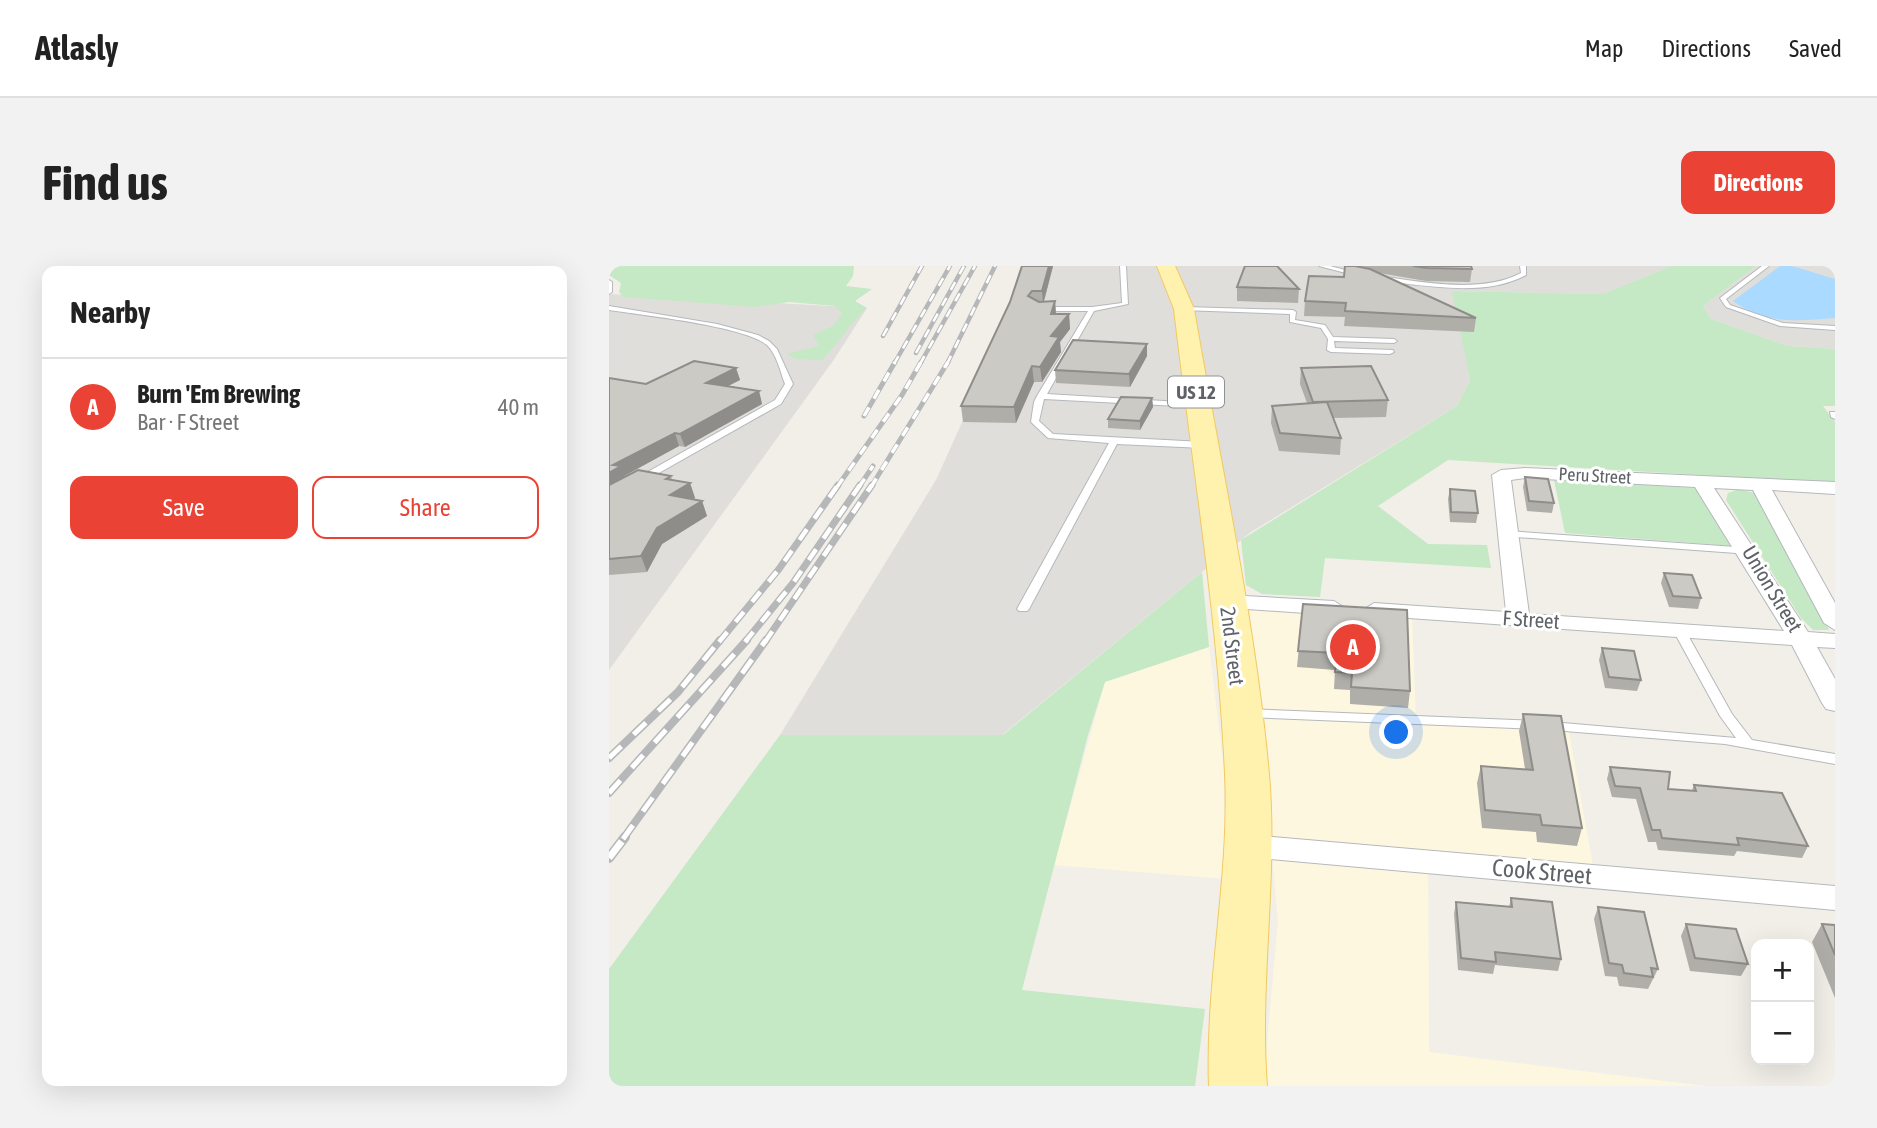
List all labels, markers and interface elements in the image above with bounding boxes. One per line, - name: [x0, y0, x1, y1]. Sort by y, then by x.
- text: Atlasly: [35, 29, 118, 67]
- text: Map: [1585, 35, 1623, 62]
- text: Directions: [1661, 35, 1751, 62]
- text: Saved: [1789, 35, 1842, 62]
- button: Directions: [1681, 151, 1835, 214]
- text: Find us: [42, 154, 168, 210]
- text: Nearby: [70, 295, 150, 329]
- road number: US 12: [1168, 376, 1224, 408]
- text: Burn 'Em Brewing: [137, 379, 300, 409]
- text: A: [87, 394, 99, 420]
- text: 40 m: [498, 394, 539, 420]
- text: Bar · F Street: [137, 409, 240, 435]
- street label: Peru Street: [1558, 463, 1632, 488]
- button: Save: [70, 476, 298, 539]
- button: Share: [312, 476, 539, 539]
- street label: Union Street: [1738, 541, 1808, 636]
- street label: 2nd Street: [1216, 605, 1250, 687]
- street label: F Street: [1502, 605, 1561, 633]
- pin: A: [1330, 621, 1376, 673]
- your location: [1379, 715, 1413, 749]
- street label: Cook Street: [1491, 854, 1593, 889]
- map controls: [1751, 939, 1814, 1065]
- button: +: [1751, 939, 1814, 1002]
- button: −: [1751, 1002, 1814, 1065]

